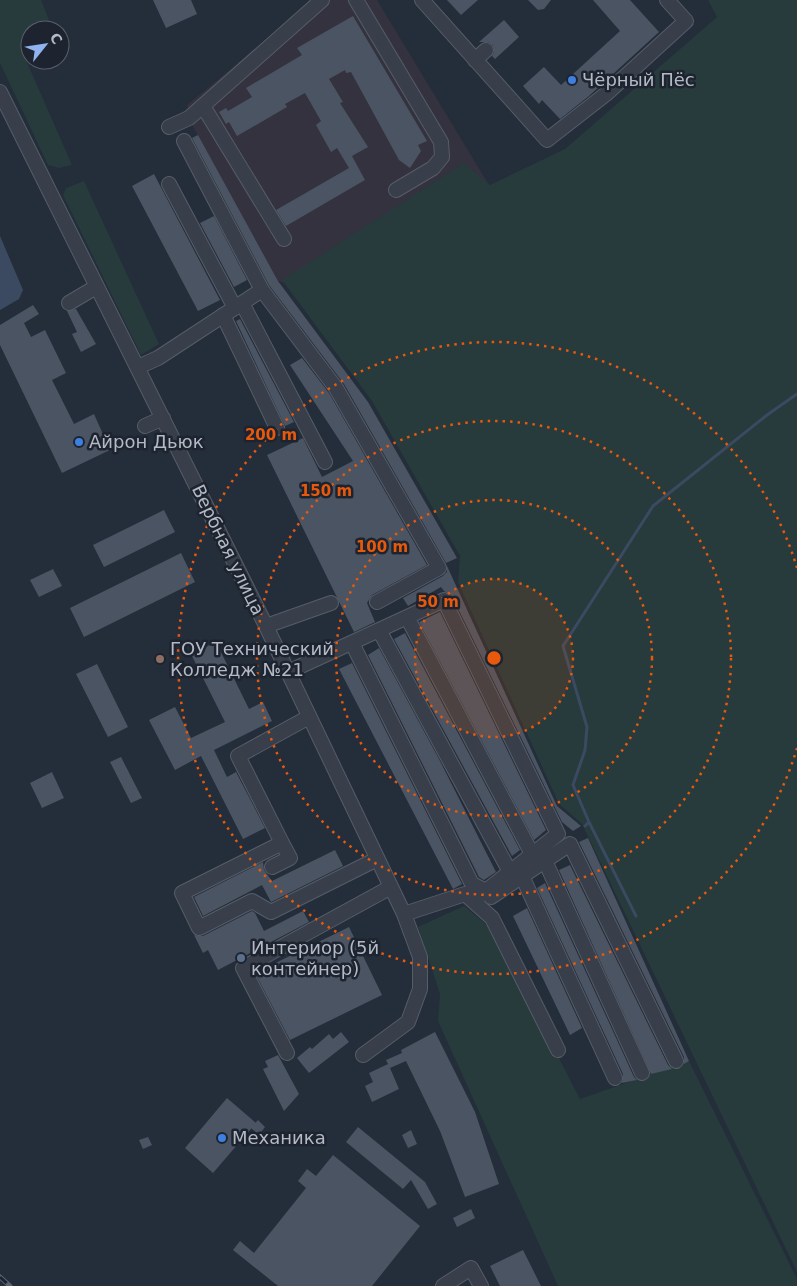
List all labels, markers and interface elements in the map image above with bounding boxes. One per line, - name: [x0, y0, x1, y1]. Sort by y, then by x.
- north arrow: [20, 20, 70, 70]
- text: С: [47, 30, 66, 47]
- place label: Чёрный Пёс: [582, 69, 695, 90]
- marker: Чёрный Пёс: [566, 74, 578, 86]
- text: 200 m: [245, 426, 297, 444]
- place label: Айрон Дьюк: [89, 431, 204, 452]
- marker: Айрон Дьюк: [73, 436, 85, 448]
- street label: Вербная улица: [188, 481, 269, 618]
- text: 150 m: [300, 482, 352, 500]
- text: 100 m: [356, 538, 408, 556]
- text: 50 m: [417, 593, 459, 611]
- place label: ГОУ Технический Колледж №21: [170, 638, 334, 680]
- centre of rings: [485, 649, 503, 667]
- marker: ГОУ Технический Колледж №21: [154, 653, 166, 665]
- place label: Интериор (5й контейнер): [251, 937, 379, 979]
- marker: Интериор (5й контейнер): [235, 952, 247, 964]
- place label: Механика: [232, 1127, 326, 1148]
- marker: Механика: [216, 1132, 228, 1144]

